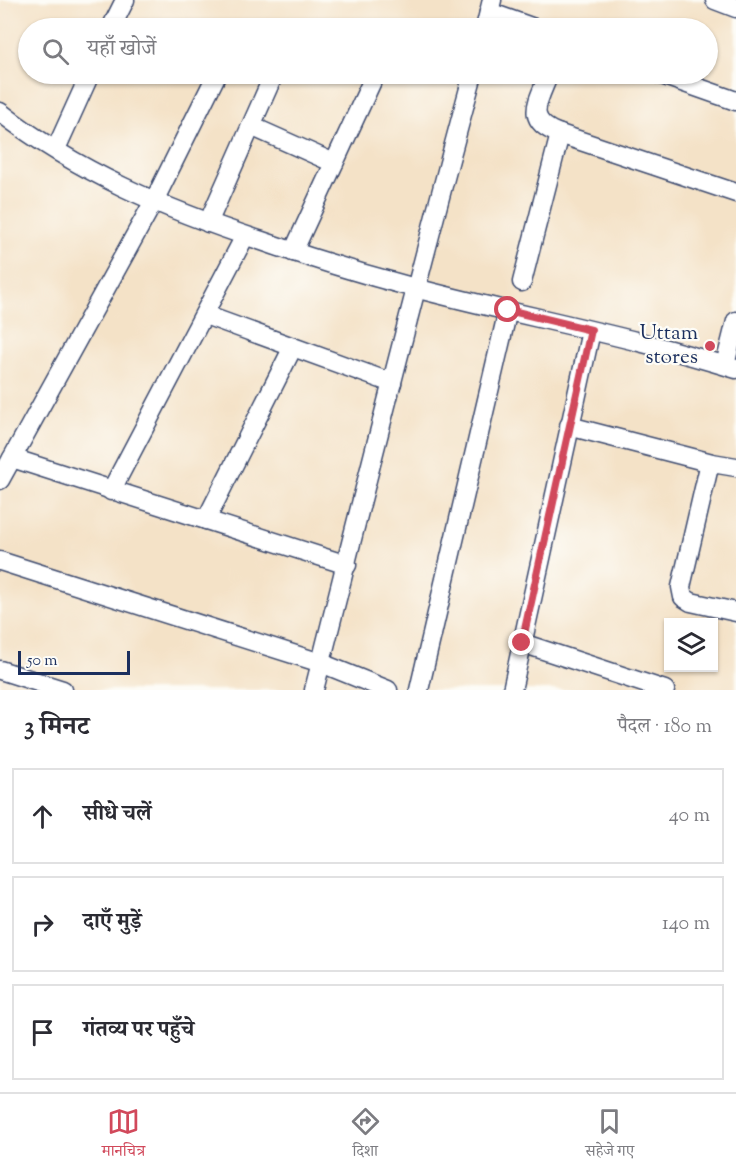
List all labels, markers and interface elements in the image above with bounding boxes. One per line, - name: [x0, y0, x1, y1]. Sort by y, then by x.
- search box: [18, 18, 718, 84]
- text: यहाँ खोजें: [87, 34, 156, 66]
- icon: search: [39, 35, 72, 68]
- route start: [494, 296, 520, 322]
- place label: Uttam stores: [639, 319, 698, 373]
- marker: Uttam stores: [703, 339, 717, 353]
- map controls: [664, 618, 718, 672]
- button: layers: [664, 618, 718, 672]
- route end: [508, 629, 534, 655]
- scale bar: [18, 648, 130, 676]
- text: 50 m: [27, 650, 58, 673]
- text: 3 मिनट: [24, 709, 89, 746]
- text: पैदल · 180 m: [618, 713, 712, 742]
- text: सीधे चलें: [83, 799, 152, 831]
- icon: ahead: [26, 800, 59, 833]
- text: 40 m: [669, 802, 710, 831]
- text: दाएँ मुड़ें: [83, 907, 142, 939]
- icon: right: [26, 908, 59, 941]
- text: 140 m: [662, 910, 710, 939]
- text: गंतव्य पर पहुँचे: [83, 1015, 194, 1047]
- icon: arrive: [26, 1016, 59, 1049]
- tab: मानचित्र: [102, 1105, 145, 1166]
- tab: दिशा: [349, 1105, 382, 1166]
- tab: सहेजे गए: [585, 1105, 634, 1166]

